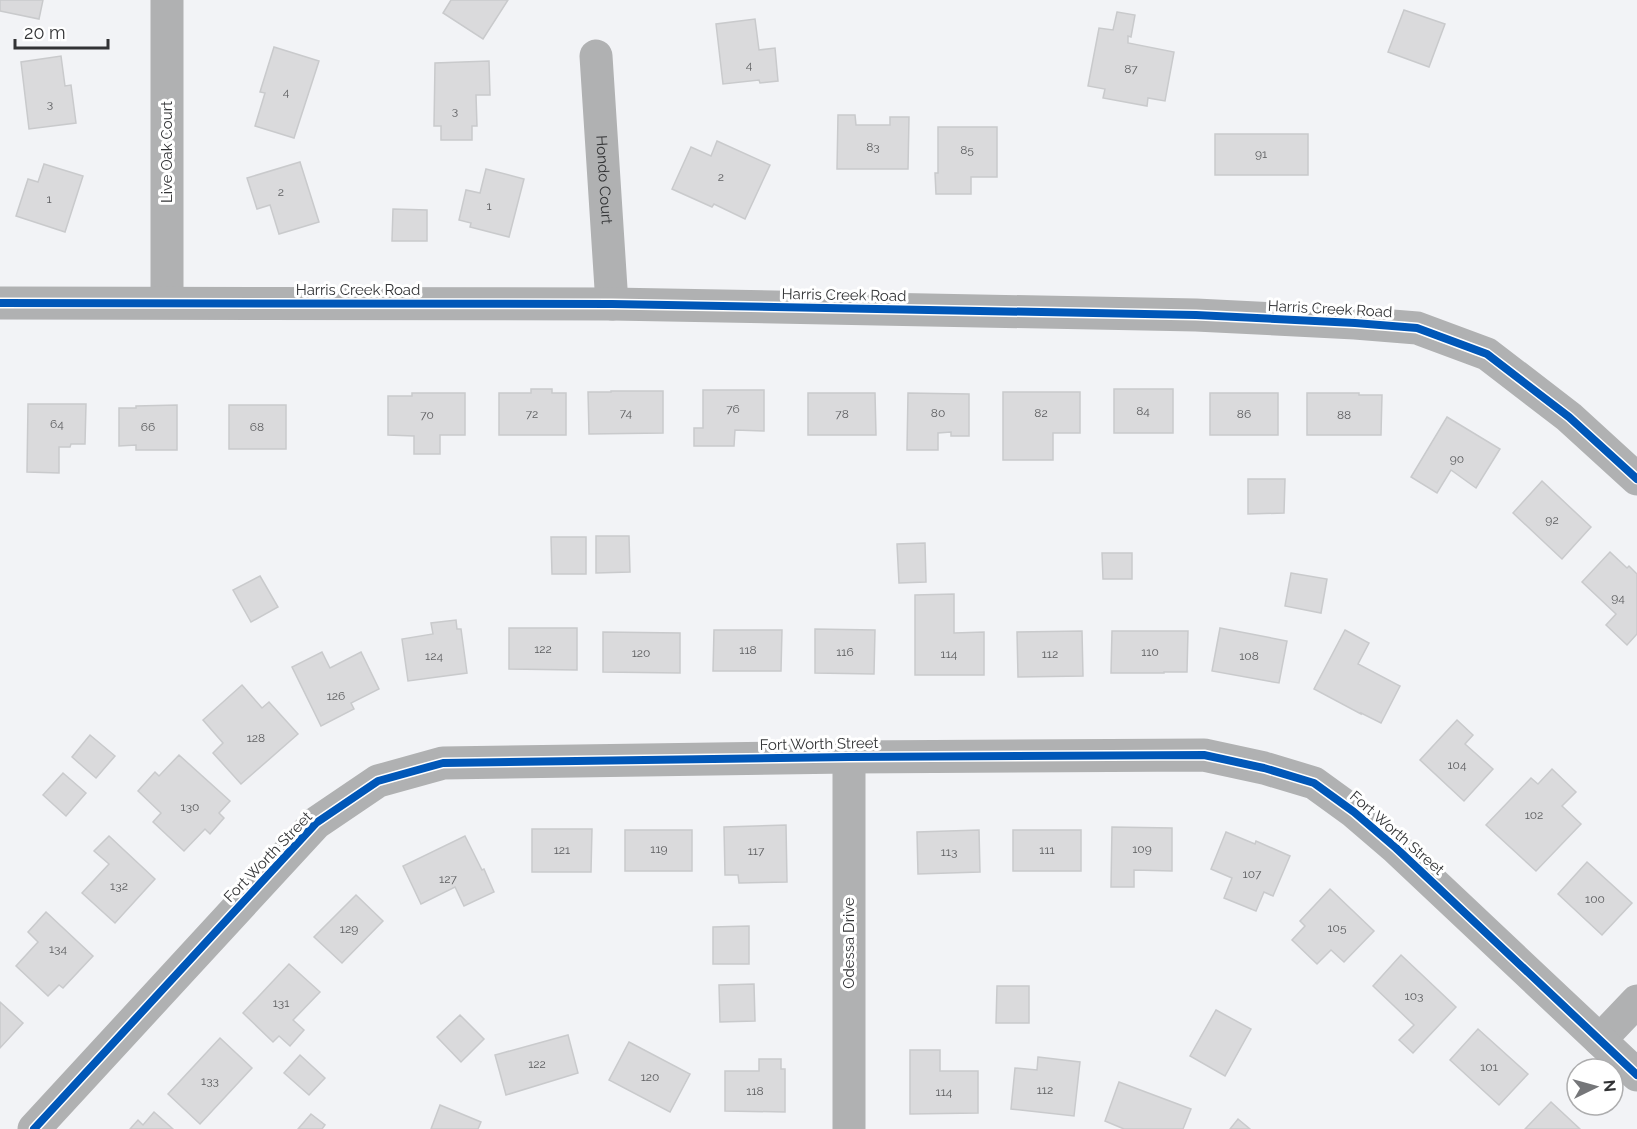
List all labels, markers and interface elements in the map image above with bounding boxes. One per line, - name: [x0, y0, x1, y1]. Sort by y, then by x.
- scale bar: [15, 12, 108, 50]
- text: 20 m: [24, 22, 66, 43]
- house number: 4: [746, 58, 753, 72]
- house number: 87: [1124, 62, 1138, 76]
- house number: 4: [283, 85, 290, 99]
- house number: 3: [47, 97, 53, 111]
- street label: Live Oak Court: [158, 101, 176, 203]
- house number: 3: [452, 104, 458, 118]
- street label: Hondo Court: [592, 135, 616, 225]
- house number: 83: [866, 140, 880, 154]
- house number: 85: [960, 143, 974, 157]
- house number: 91: [1255, 147, 1267, 161]
- house number: 2: [718, 170, 724, 184]
- house number: 2: [278, 185, 284, 199]
- house number: 1: [46, 192, 52, 206]
- house number: 1: [486, 199, 492, 213]
- street label: Harris Creek Road: [296, 281, 420, 299]
- street label: Harris Creek Road: [781, 285, 907, 305]
- street label: Harris Creek Road: [1267, 297, 1393, 321]
- house number: 76: [726, 402, 740, 416]
- house number: 84: [1136, 404, 1150, 418]
- house number: 74: [620, 406, 633, 420]
- house number: 80: [931, 406, 945, 420]
- house number: 82: [1034, 406, 1048, 420]
- house number: 72: [526, 407, 538, 421]
- house number: 78: [835, 407, 849, 421]
- house number: 86: [1237, 407, 1251, 421]
- house number: 70: [420, 408, 434, 422]
- house number: 88: [1337, 408, 1351, 422]
- house number: 64: [50, 417, 64, 431]
- house number: 66: [141, 420, 155, 434]
- house number: 68: [250, 420, 264, 434]
- house number: 90: [1450, 452, 1464, 466]
- house number: 92: [1545, 513, 1559, 527]
- house number: 94: [1611, 591, 1625, 605]
- house number: 122: [534, 642, 552, 656]
- house number: 118: [739, 643, 757, 657]
- house number: 116: [836, 645, 854, 659]
- house number: 110: [1141, 645, 1159, 659]
- house number: 120: [632, 646, 650, 660]
- house number: 114: [941, 647, 958, 661]
- house number: 112: [1042, 647, 1058, 661]
- house number: 124: [425, 649, 443, 663]
- house number: 108: [1239, 649, 1259, 663]
- house number: 126: [327, 689, 345, 703]
- house number: 128: [247, 731, 265, 745]
- street label: Fort Worth Street: [759, 734, 879, 754]
- house number: 104: [1447, 758, 1467, 772]
- street label: Fort Worth Street: [1346, 787, 1448, 879]
- house number: 130: [181, 800, 199, 814]
- street label: Fort Worth Street: [220, 808, 316, 906]
- house number: 102: [1525, 808, 1543, 822]
- house number: 119: [650, 842, 668, 856]
- house number: 109: [1132, 842, 1152, 856]
- house number: 121: [554, 843, 570, 857]
- house number: 111: [1039, 843, 1055, 857]
- house number: 117: [748, 844, 765, 858]
- house number: 113: [941, 845, 957, 859]
- house number: 107: [1243, 867, 1262, 881]
- house number: 127: [439, 872, 457, 886]
- house number: 132: [110, 879, 128, 893]
- house number: 100: [1585, 892, 1605, 906]
- street label: Odessa Drive: [840, 897, 858, 989]
- house number: 105: [1327, 921, 1347, 935]
- house number: 129: [340, 922, 358, 936]
- house number: 134: [49, 942, 67, 956]
- house number: 103: [1405, 989, 1423, 1003]
- house number: 131: [273, 996, 289, 1010]
- house number: 122: [528, 1057, 546, 1071]
- north arrow: [1565, 1057, 1625, 1117]
- house number: 101: [1480, 1060, 1498, 1074]
- house number: 120: [641, 1070, 659, 1084]
- house number: 133: [201, 1074, 219, 1088]
- text: N: [1599, 1079, 1619, 1093]
- house number: 112: [1037, 1083, 1053, 1097]
- house number: 118: [746, 1084, 764, 1098]
- house number: 114: [936, 1085, 953, 1099]

